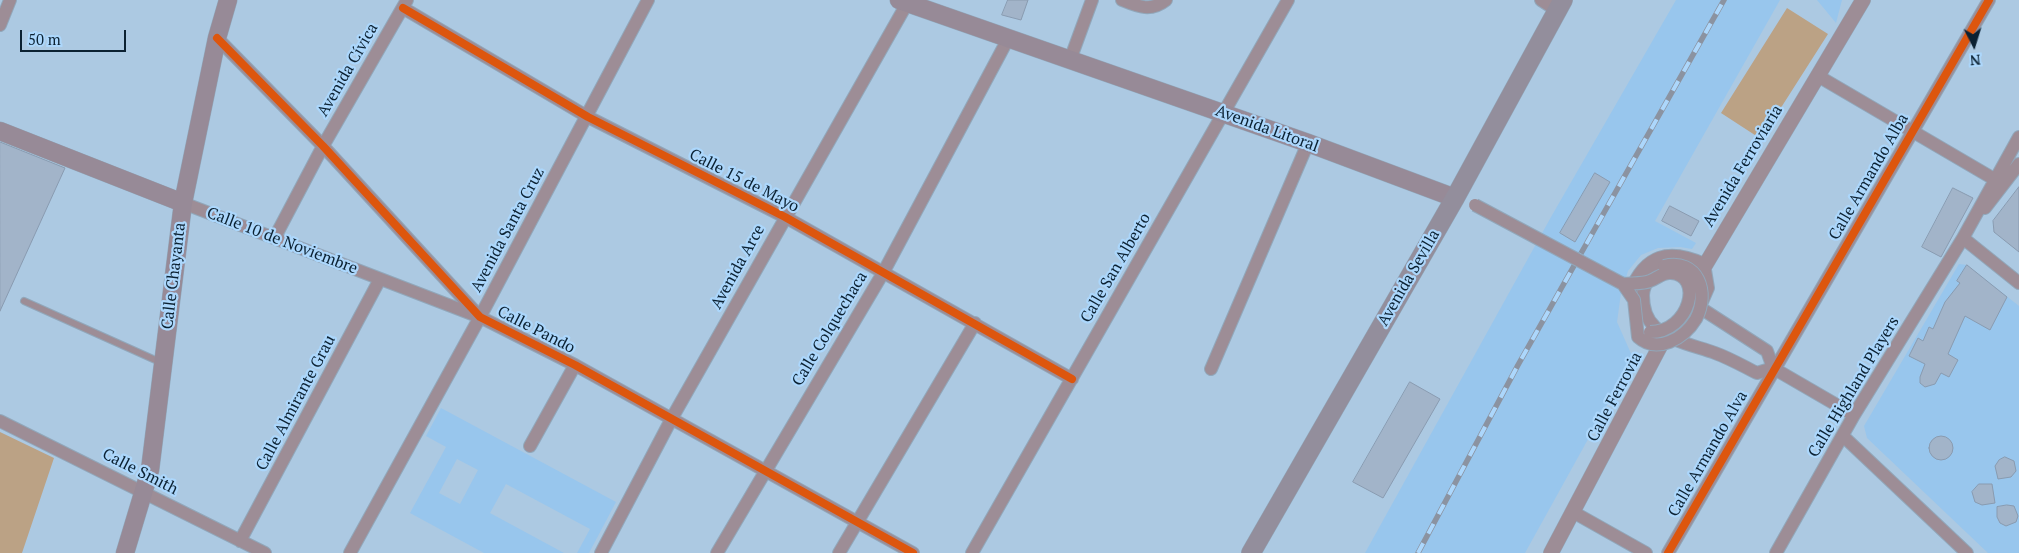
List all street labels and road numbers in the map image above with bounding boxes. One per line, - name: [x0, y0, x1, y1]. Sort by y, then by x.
- street label: Avenida Cívica: [314, 20, 382, 120]
- street label: Avenida Litoral: [1213, 101, 1321, 157]
- street label: Avenida Ferroviaria: [1699, 102, 1787, 230]
- street label: Calle Armando Alba: [1825, 110, 1913, 244]
- street label: Calle 15 de Mayo: [686, 145, 802, 217]
- street label: Avenida Santa Cruz: [467, 164, 549, 296]
- street label: Calle 10 de Noviembre: [204, 203, 360, 279]
- street label: Calle San Alberto: [1077, 210, 1155, 326]
- street label: Calle Chayanta: [158, 222, 190, 330]
- street label: Avenida Arce: [707, 222, 769, 312]
- street label: Avenida Sevilla: [1374, 227, 1444, 329]
- street label: Calle Colquechaca: [788, 268, 872, 390]
- street label: Calle Pando: [494, 302, 578, 358]
- street label: Calle Highland Players: [1804, 313, 1904, 461]
- street label: Calle Almirante Grau: [252, 332, 340, 474]
- street label: Calle Ferrovia: [1583, 349, 1647, 445]
- street label: Calle Armando Alva: [1664, 388, 1752, 520]
- street label: Calle Smith: [99, 445, 181, 499]

